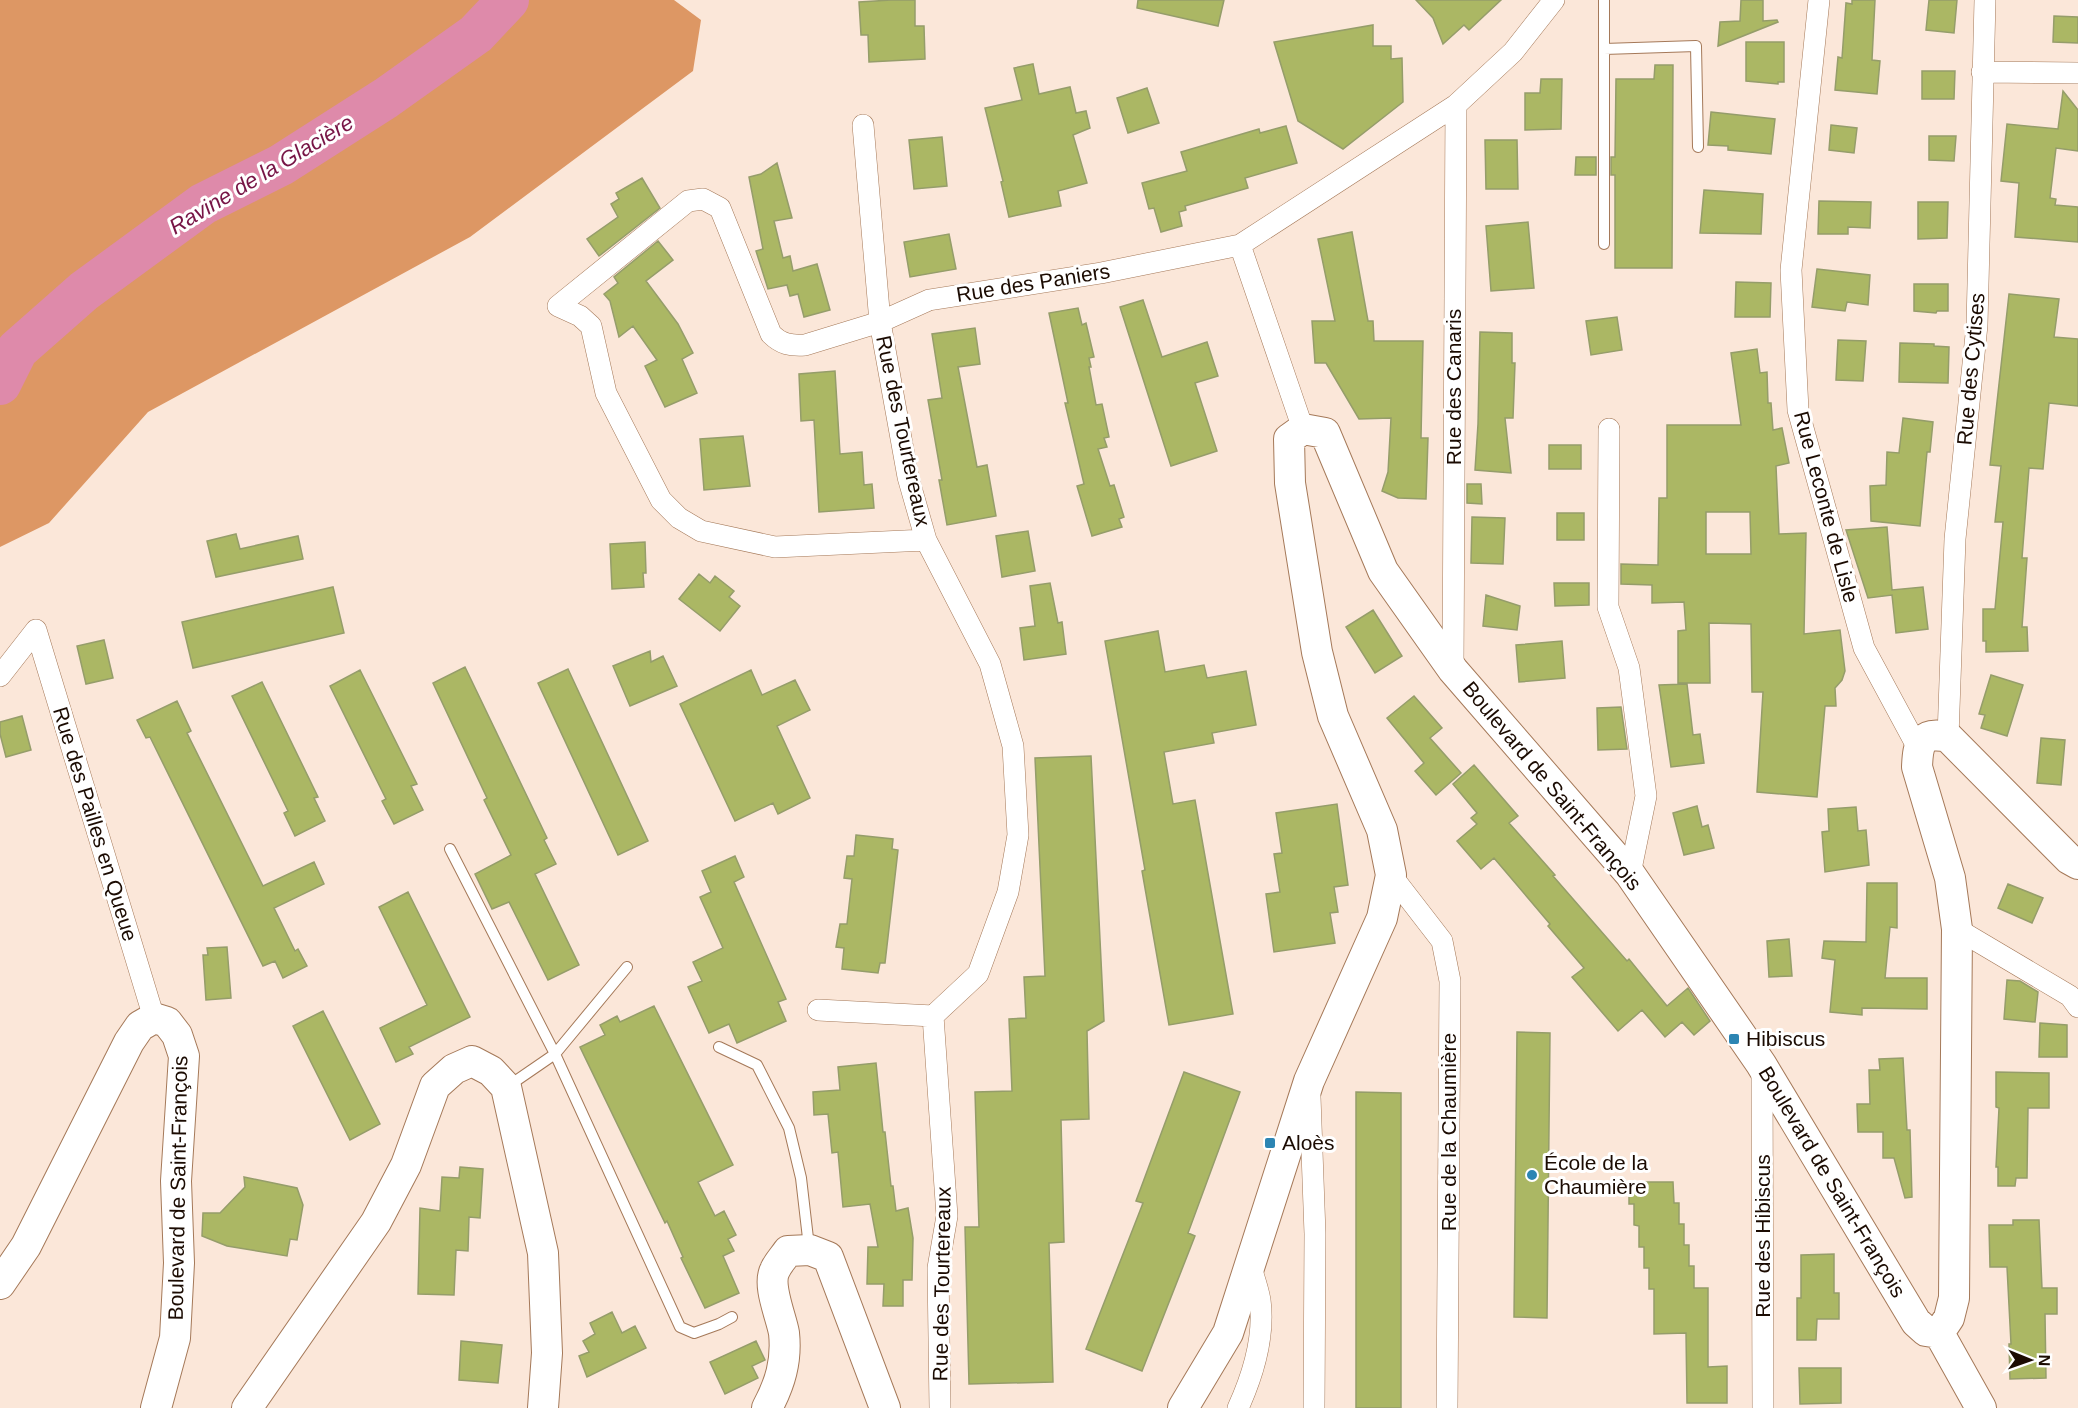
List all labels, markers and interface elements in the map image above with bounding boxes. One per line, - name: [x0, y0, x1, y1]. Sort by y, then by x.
- water label: Ravine de la Glacière: [165, 110, 358, 239]
- street label: Rue des Paniers: [954, 259, 1111, 306]
- street label: Rue des Cytises: [1952, 292, 1989, 446]
- street label: Rue des Canaris: [1442, 309, 1465, 465]
- street label: Rue des Tourtereaux: [872, 333, 935, 529]
- street label: Rue Leconte de Lisle: [1790, 409, 1863, 605]
- street label: Boulevard de Saint-François: [1458, 677, 1646, 895]
- street label: Rue des Pailles en Queue: [49, 704, 142, 944]
- place label: Hibiscus: [1746, 1027, 1825, 1050]
- marker: Hibiscus: [1727, 1032, 1741, 1046]
- street label: Rue de la Chaumière: [1437, 1033, 1460, 1231]
- street label: Boulevard de Saint-François: [164, 1055, 191, 1321]
- street label: Boulevard de Saint-François: [1754, 1062, 1911, 1301]
- place label: Aloès: [1282, 1131, 1335, 1154]
- marker: Aloès: [1263, 1136, 1277, 1150]
- place label: École de la Chaumière: [1544, 1151, 1648, 1198]
- street label: Rue des Hibiscus: [1751, 1154, 1774, 1318]
- marker: École de la Chaumière: [1525, 1168, 1539, 1182]
- street label: Rue des Tourtereaux: [928, 1186, 955, 1381]
- north arrow: [2000, 1330, 2060, 1390]
- text: N: [2036, 1354, 2053, 1366]

